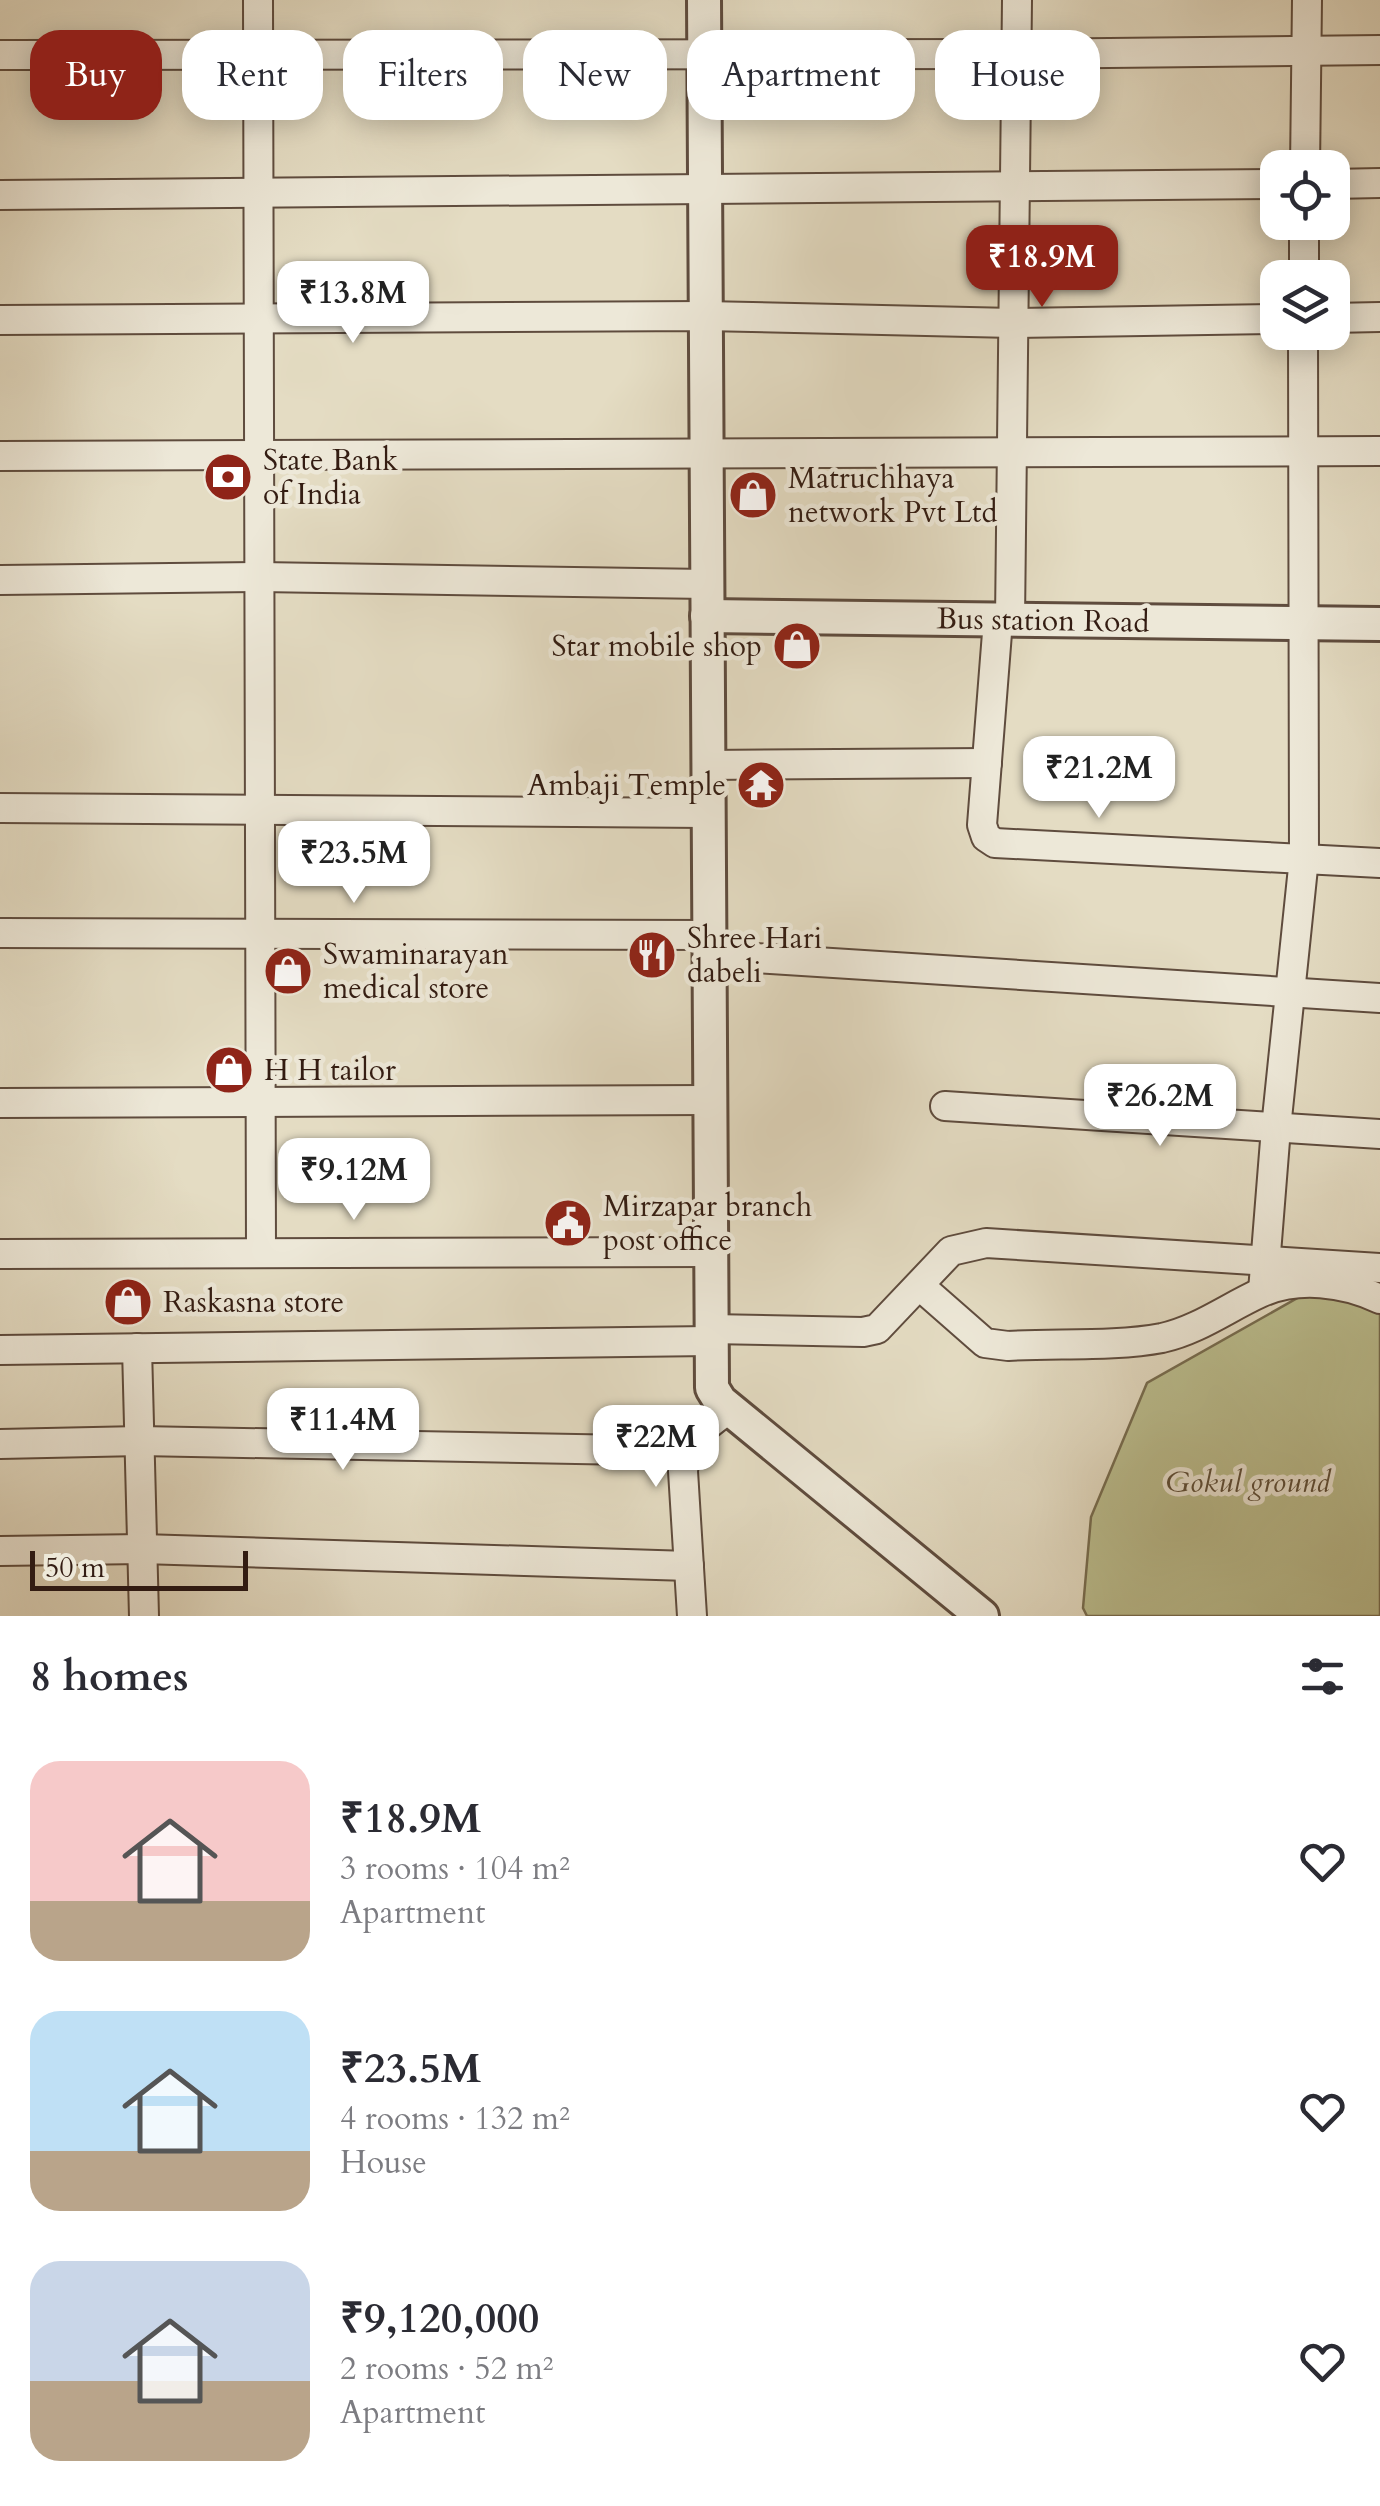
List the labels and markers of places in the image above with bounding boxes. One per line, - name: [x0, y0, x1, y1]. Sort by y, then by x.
- pin: ₹18.9M: [961, 225, 1123, 310]
- pin: ₹13.8M: [272, 261, 434, 346]
- place label: State Bank of India: [263, 440, 398, 515]
- bank icon: State Bank of India: [202, 451, 254, 503]
- place label: Matruchhaya network Pvt Ltd: [788, 458, 998, 533]
- shop icon: Matruchhaya network Pvt Ltd: [727, 469, 779, 521]
- shop icon: Star mobile shop: [771, 620, 823, 672]
- place label: Star mobile shop: [551, 626, 762, 667]
- pin: ₹21.2M: [1018, 736, 1180, 821]
- temple icon: Ambaji Temple: [735, 759, 787, 811]
- place label: Ambaji Temple: [527, 765, 726, 806]
- pin: ₹23.5M: [273, 821, 435, 906]
- place label: Shree Hari dabeli: [687, 918, 822, 993]
- restaurant icon: Shree Hari dabeli: [626, 929, 678, 981]
- place label: Swaminarayan medical store: [323, 934, 509, 1009]
- shop icon: Swaminarayan medical store: [262, 945, 314, 997]
- shop icon: H H tailor: [203, 1044, 255, 1096]
- place label: H H tailor: [264, 1050, 396, 1091]
- pin: ₹26.2M: [1079, 1064, 1241, 1149]
- pin: ₹9.12M: [273, 1138, 435, 1223]
- place label: Mirzapar branch post office: [603, 1186, 813, 1261]
- public building icon: Mirzapar branch post office: [542, 1197, 594, 1249]
- shop icon: Raskasna store: [102, 1276, 154, 1328]
- place label: Raskasna store: [163, 1282, 344, 1323]
- pin: ₹11.4M: [262, 1388, 424, 1473]
- pin: ₹22M: [597, 1405, 715, 1490]

